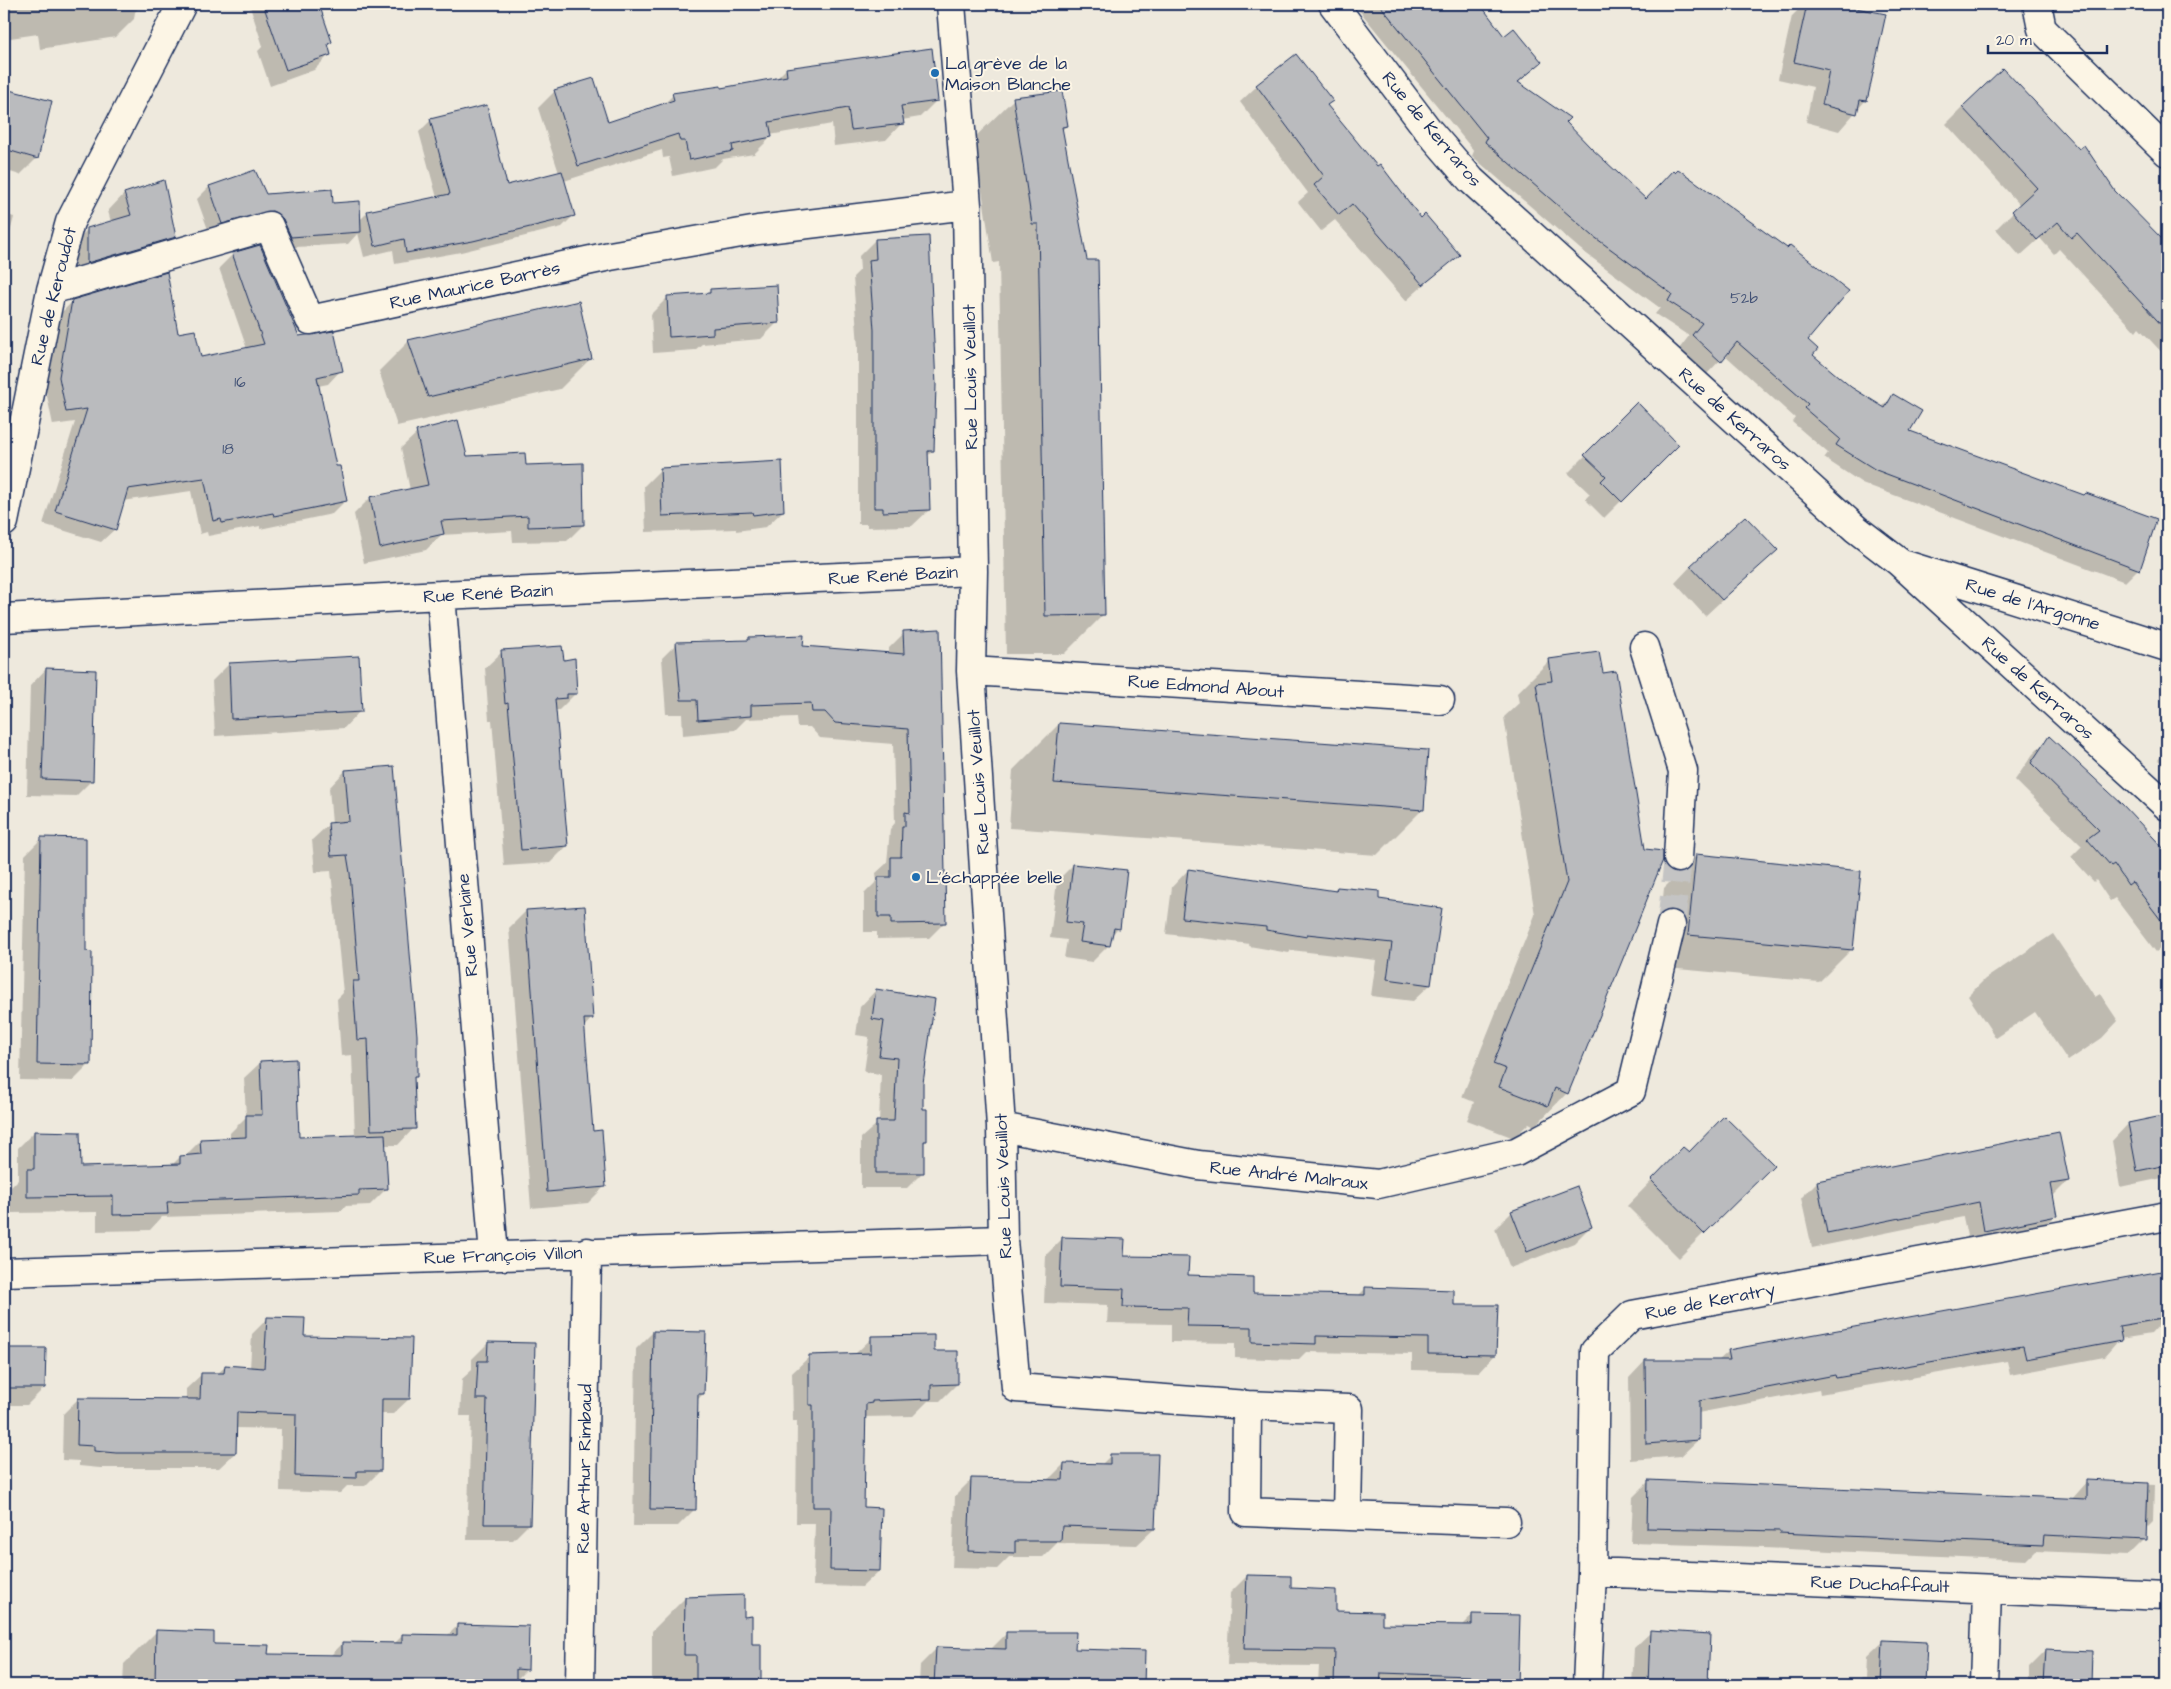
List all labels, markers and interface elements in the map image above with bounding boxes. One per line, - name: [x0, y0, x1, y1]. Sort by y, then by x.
- scale bar: [1988, 22, 2107, 54]
- text: 20 m: [1996, 30, 2032, 51]
- place label: La grève de la Maison Blanche: [945, 51, 1071, 97]
- street label: Rue de Kerraros: [1376, 66, 1487, 192]
- marker: La grève de la Maison Blanche: [929, 67, 941, 79]
- street label: Rue de Keroudot: [24, 224, 83, 368]
- street label: Rue Maurice Barrès: [388, 255, 563, 316]
- house number: 52b: [1730, 288, 1758, 309]
- street label: Rue Louis Veuillot: [957, 303, 984, 450]
- street label: Rue de Kerraros: [1673, 362, 1796, 477]
- house number: 16: [234, 372, 246, 393]
- house number: 18: [222, 439, 234, 460]
- street label: Rue René Bazin: [827, 560, 959, 591]
- street label: Rue de l'Argonne: [1962, 572, 2103, 638]
- street label: Rue René Bazin: [422, 578, 554, 609]
- street label: Rue de Kerraros: [1976, 631, 2099, 746]
- street label: Rue Edmond About: [1127, 669, 1286, 704]
- street label: Rue Louis Veuillot: [961, 708, 996, 855]
- place label: L'échappée belle: [926, 865, 1063, 890]
- marker: L'échappée belle: [910, 871, 922, 883]
- street label: Rue Verlaine: [451, 872, 484, 978]
- street label: Rue Louis Veuillot: [988, 1112, 1019, 1259]
- street label: Rue André Malraux: [1209, 1155, 1370, 1196]
- street label: Rue François Villon: [423, 1240, 583, 1271]
- street label: Rue de Keratry: [1643, 1277, 1778, 1327]
- street label: Rue Arthur Rimbaud: [571, 1384, 598, 1554]
- street label: Rue Duchaffault: [1810, 1570, 1951, 1599]

